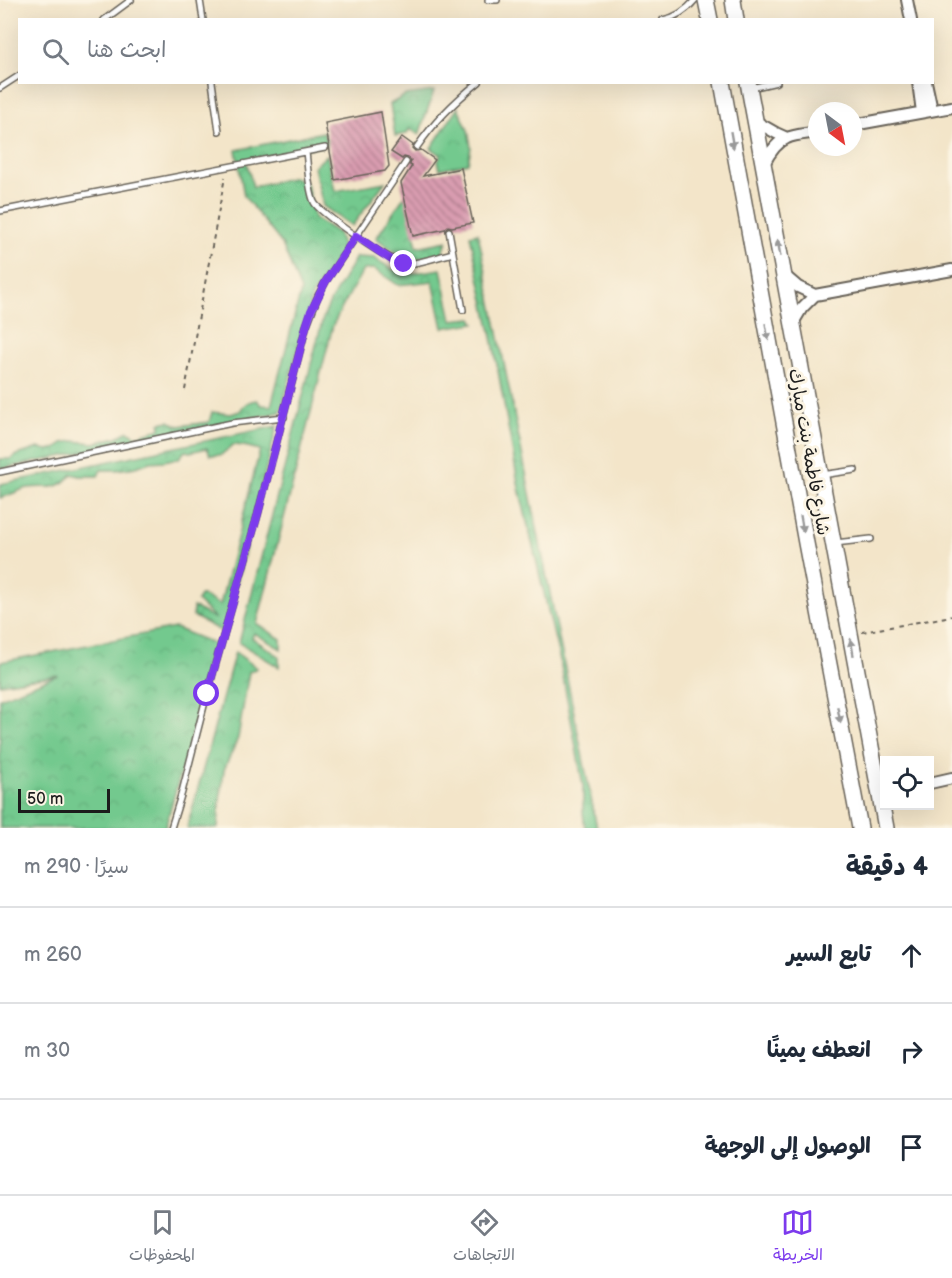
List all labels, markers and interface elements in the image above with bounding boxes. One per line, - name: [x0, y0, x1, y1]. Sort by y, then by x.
- search box: [18, 18, 934, 84]
- icon: search: [39, 35, 72, 68]
- text: ابحث هنا: [87, 37, 167, 64]
- north arrow: [808, 102, 862, 156]
- one-way arrow: [728, 131, 737, 150]
- one-way arrow: [774, 239, 783, 258]
- route end: [390, 250, 416, 276]
- one-way arrow: [763, 323, 772, 342]
- street label: شارع فاطمة بنت مبارك: [783, 367, 834, 537]
- one-way arrow: [798, 514, 807, 533]
- one-way arrow: [848, 637, 857, 656]
- route start: [193, 680, 219, 706]
- one-way arrow: [835, 706, 844, 725]
- map controls: [880, 756, 934, 810]
- button: locate: [880, 756, 934, 810]
- scale bar: [18, 786, 110, 814]
- text: 50 m: [27, 790, 63, 809]
- text: 4 دقيقة: [846, 852, 928, 883]
- text: سيرًا · 290 m: [24, 855, 129, 879]
- icon: ahead: [895, 939, 928, 972]
- text: تابع السير: [787, 941, 871, 968]
- text: 260 m: [24, 943, 82, 967]
- icon: right: [895, 1035, 928, 1068]
- text: انعطف يمينًا: [767, 1037, 871, 1064]
- text: 30 m: [24, 1039, 70, 1063]
- icon: arrive: [895, 1131, 928, 1164]
- text: الوصول إلى الوجهة: [704, 1133, 871, 1160]
- tab: المحفوظات: [129, 1206, 195, 1269]
- tab: الاتجاهات: [453, 1206, 515, 1269]
- tab: الخريطة: [773, 1206, 823, 1269]

